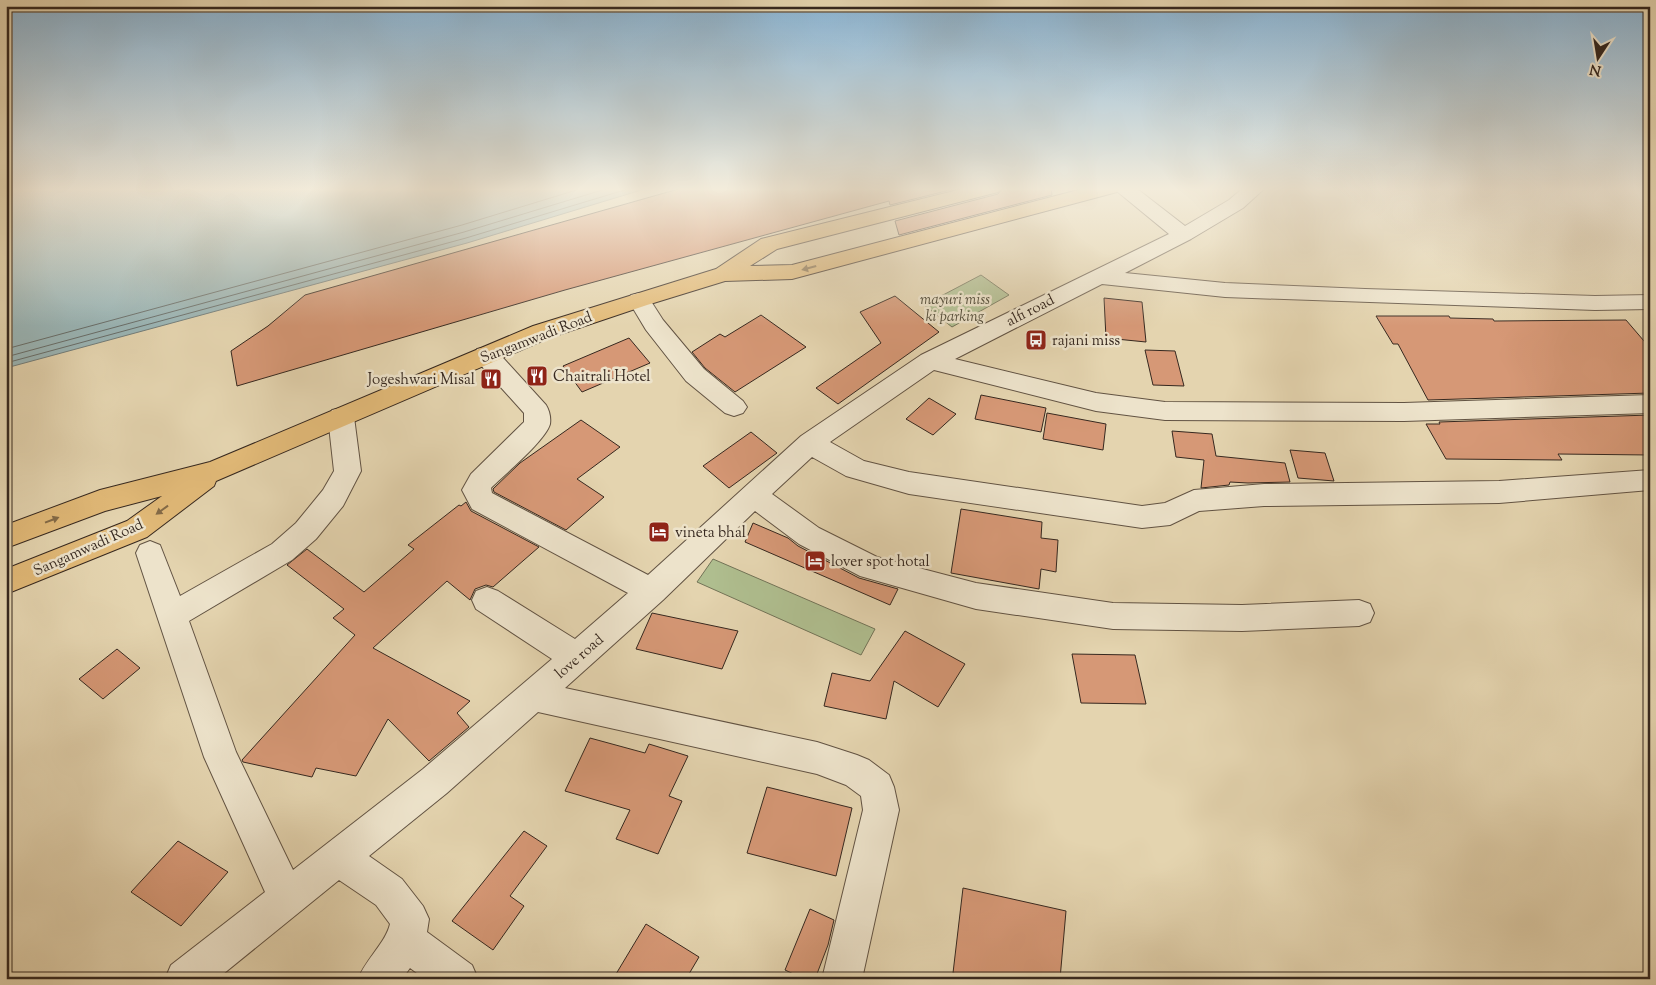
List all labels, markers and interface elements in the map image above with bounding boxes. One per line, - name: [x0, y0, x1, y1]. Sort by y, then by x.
- north arrow: [1574, 32, 1624, 82]
- text: N: [1588, 58, 1603, 80]
- one-way arrow: [801, 264, 816, 272]
- park label: mayuri miss ki parking: [920, 290, 990, 328]
- street label: alfi road: [1003, 290, 1059, 332]
- street label: Sangamwadi Road: [478, 307, 596, 369]
- bus stop icon: rajani miss: [1024, 328, 1048, 352]
- place label: rajani miss: [1052, 331, 1120, 352]
- restaurant icon: Chaitrali Hotel: [525, 364, 549, 388]
- restaurant icon: Jogeshwari Misal: [479, 367, 503, 391]
- place label: Chaitrali Hotel: [553, 367, 651, 388]
- place label: Jogeshwari Misal: [367, 370, 475, 391]
- one-way arrow: [155, 505, 169, 515]
- street label: Sangamwadi Road: [30, 515, 147, 582]
- one-way arrow: [45, 516, 60, 524]
- hotel icon: vineta bhal: [647, 520, 671, 544]
- place label: vineta bhal: [675, 523, 746, 544]
- hotel icon: lover spot hotal: [803, 549, 827, 573]
- place label: lover spot hotal: [831, 552, 930, 573]
- street label: love road: [551, 630, 609, 684]

